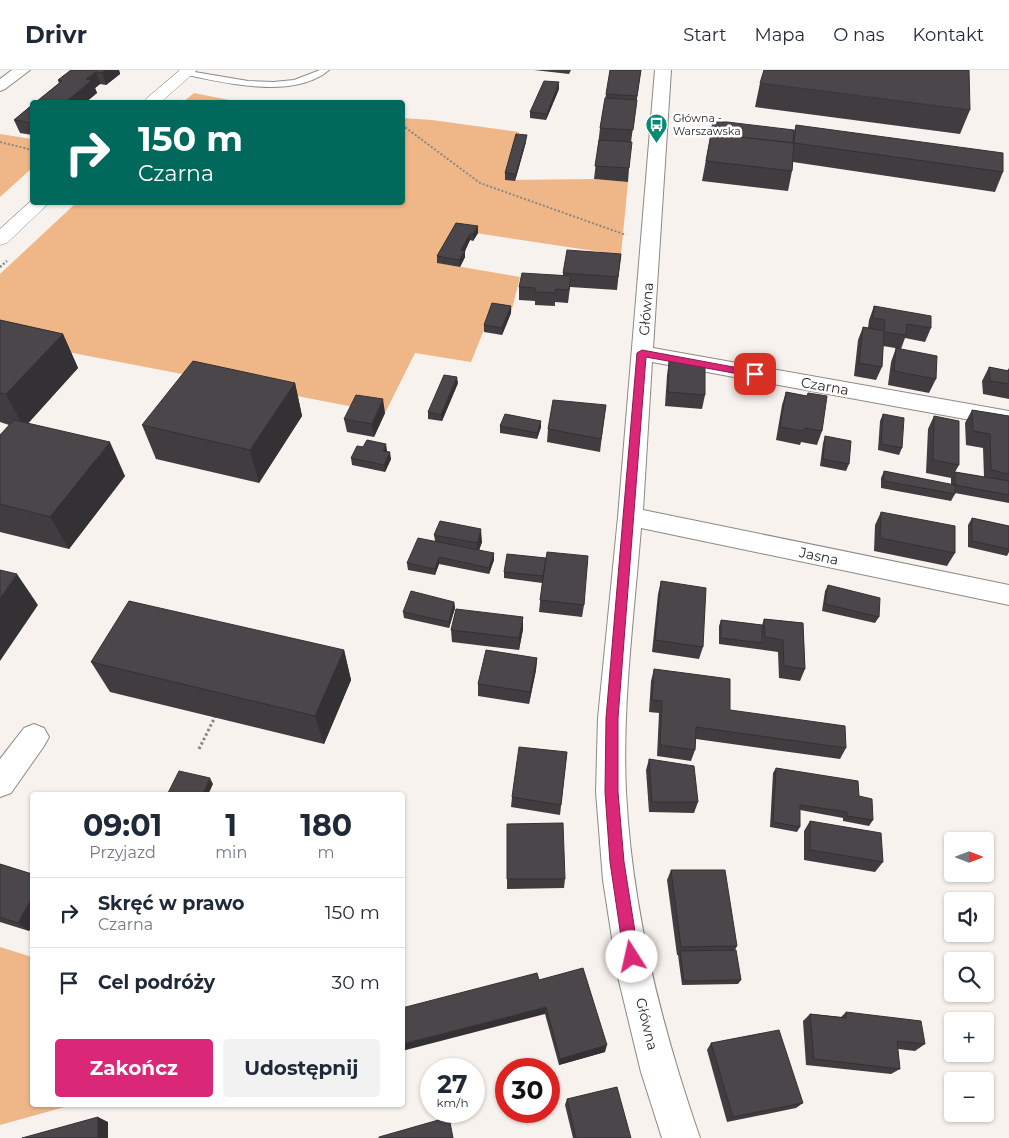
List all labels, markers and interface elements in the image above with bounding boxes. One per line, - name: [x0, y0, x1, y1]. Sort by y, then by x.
- text: Drivr: [25, 20, 87, 49]
- text: Start: [683, 24, 727, 46]
- text: Mapa: [755, 24, 805, 46]
- text: O nas: [833, 24, 885, 46]
- text: Kontakt: [913, 24, 984, 46]
- place label: Główna - Warszawska: [673, 111, 741, 138]
- bus stop icon: Główna - Warszawska: [645, 112, 669, 143]
- text: 150 m: [138, 117, 243, 160]
- icon: right: [55, 120, 120, 185]
- text: Czarna: [138, 160, 214, 187]
- street label: Główna: [635, 282, 657, 336]
- pin: [734, 353, 776, 395]
- icon: arrive: [741, 360, 769, 388]
- street label: Czarna: [800, 373, 850, 399]
- street label: Jasna: [797, 543, 840, 569]
- text: 09:01: [83, 807, 162, 844]
- text: 1: [225, 807, 237, 844]
- text: 180: [300, 807, 352, 844]
- north arrow: [944, 832, 994, 882]
- map controls: [944, 832, 994, 1122]
- text: Przyjazd: [89, 843, 156, 862]
- text: min: [215, 843, 247, 862]
- text: m: [318, 843, 335, 862]
- text: Skręć w prawo: [98, 892, 244, 915]
- button: sound: [944, 892, 994, 942]
- icon: right: [55, 899, 83, 927]
- text: 150 m: [325, 901, 380, 924]
- text: Czarna: [98, 915, 153, 934]
- position arrow: [605, 930, 657, 982]
- button: search: [944, 952, 994, 1002]
- icon: arrive: [55, 969, 83, 997]
- text: Cel podróży: [98, 971, 215, 994]
- text: 30 m: [332, 971, 380, 994]
- street label: Główna: [632, 996, 662, 1052]
- button: +: [944, 1012, 994, 1062]
- button: Zakończ: [55, 1039, 213, 1097]
- button: Udostępnij: [223, 1039, 380, 1097]
- speed limit sign: 30: [495, 1058, 560, 1123]
- text: 27: [437, 1069, 468, 1099]
- button: −: [944, 1072, 994, 1122]
- text: km/h: [436, 1095, 469, 1110]

